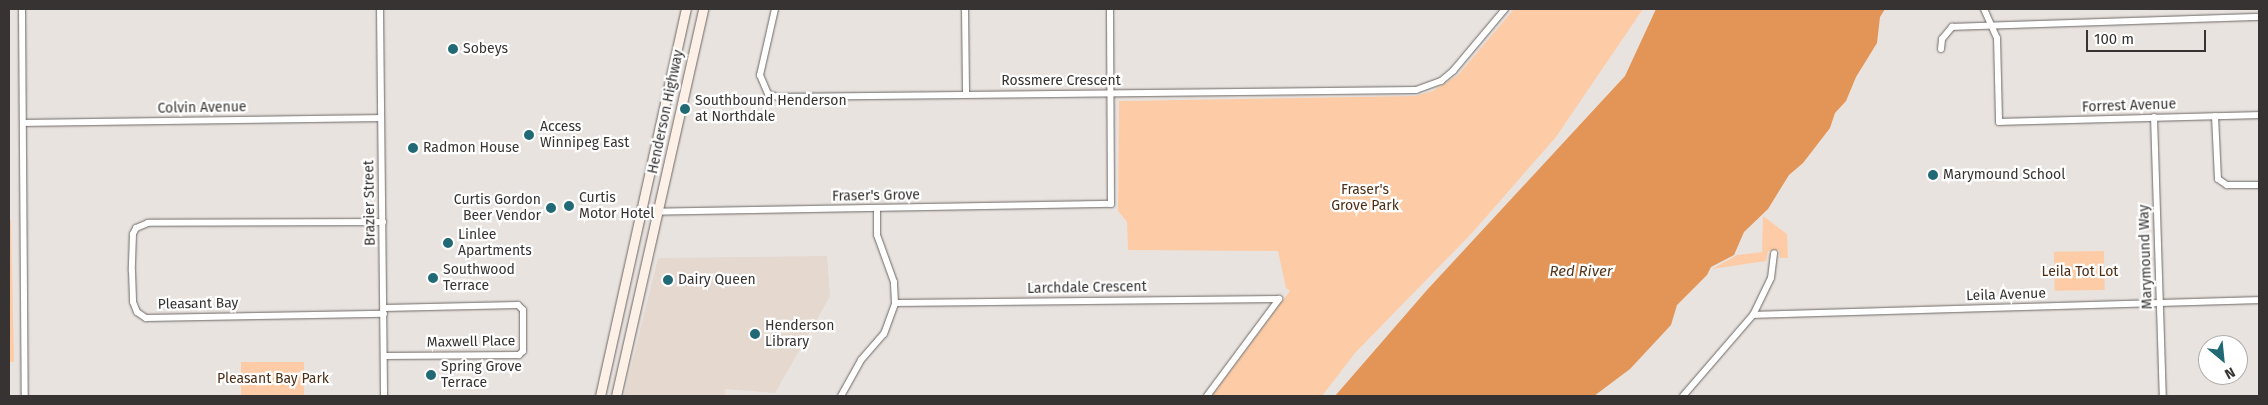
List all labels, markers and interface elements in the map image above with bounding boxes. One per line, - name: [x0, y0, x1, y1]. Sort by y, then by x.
- scale bar: [2088, 20, 2208, 52]
- text: 100 m: [2094, 30, 2134, 48]
- place label: Sobeys: [463, 41, 508, 57]
- marker: Sobeys: [447, 43, 459, 55]
- street label: Henderson Highway: [645, 48, 687, 176]
- street label: Rossmere Crescent: [1001, 73, 1121, 89]
- place label: Southbound Henderson at Northdale: [695, 93, 847, 125]
- street label: Forrest Avenue: [2082, 96, 2176, 116]
- street label: Colvin Avenue: [157, 99, 247, 117]
- marker: Southbound Henderson at Northdale: [679, 103, 691, 115]
- place label: Access Winnipeg East: [540, 119, 629, 152]
- marker: Access Winnipeg East: [522, 128, 536, 142]
- place label: Radmon House: [423, 140, 519, 156]
- marker: Radmon House: [407, 142, 419, 154]
- street label: Brazier Street: [361, 160, 379, 246]
- place label: Marymound School: [1943, 167, 2065, 183]
- marker: Marymound School: [1927, 169, 1939, 181]
- park label: Fraser's Grove Park: [1331, 182, 1399, 214]
- street label: Fraser's Grove: [832, 187, 920, 205]
- place label: Curtis Motor Hotel: [579, 190, 654, 222]
- place label: Curtis Gordon Beer Vendor: [454, 192, 541, 224]
- marker: Curtis Motor Hotel: [563, 200, 575, 212]
- marker: Curtis Gordon Beer Vendor: [545, 202, 557, 214]
- street label: Marymound Way: [2136, 204, 2156, 310]
- place label: Linlee Apartments: [458, 227, 532, 260]
- marker: Linlee Apartments: [442, 237, 454, 249]
- place label: Southwood Terrace: [443, 262, 515, 294]
- water label: Red River: [1550, 263, 1612, 281]
- park label: Leila Tot Lot: [2042, 264, 2118, 280]
- marker: Southwood Terrace: [427, 272, 439, 284]
- place label: Dairy Queen: [678, 272, 756, 288]
- marker: Dairy Queen: [662, 274, 674, 286]
- street label: Larchdale Crescent: [1027, 279, 1147, 297]
- street label: Leila Avenue: [1966, 285, 2046, 305]
- street label: Pleasant Bay: [157, 295, 239, 313]
- place label: Henderson Library: [765, 318, 834, 351]
- marker: Henderson Library: [749, 328, 761, 340]
- street label: Maxwell Place: [427, 333, 515, 351]
- north arrow: [2198, 335, 2248, 385]
- place label: Spring Grove Terrace: [441, 359, 522, 392]
- text: N: [2222, 363, 2238, 382]
- marker: Spring Grove Terrace: [425, 369, 437, 381]
- park label: Pleasant Bay Park: [217, 371, 329, 387]

